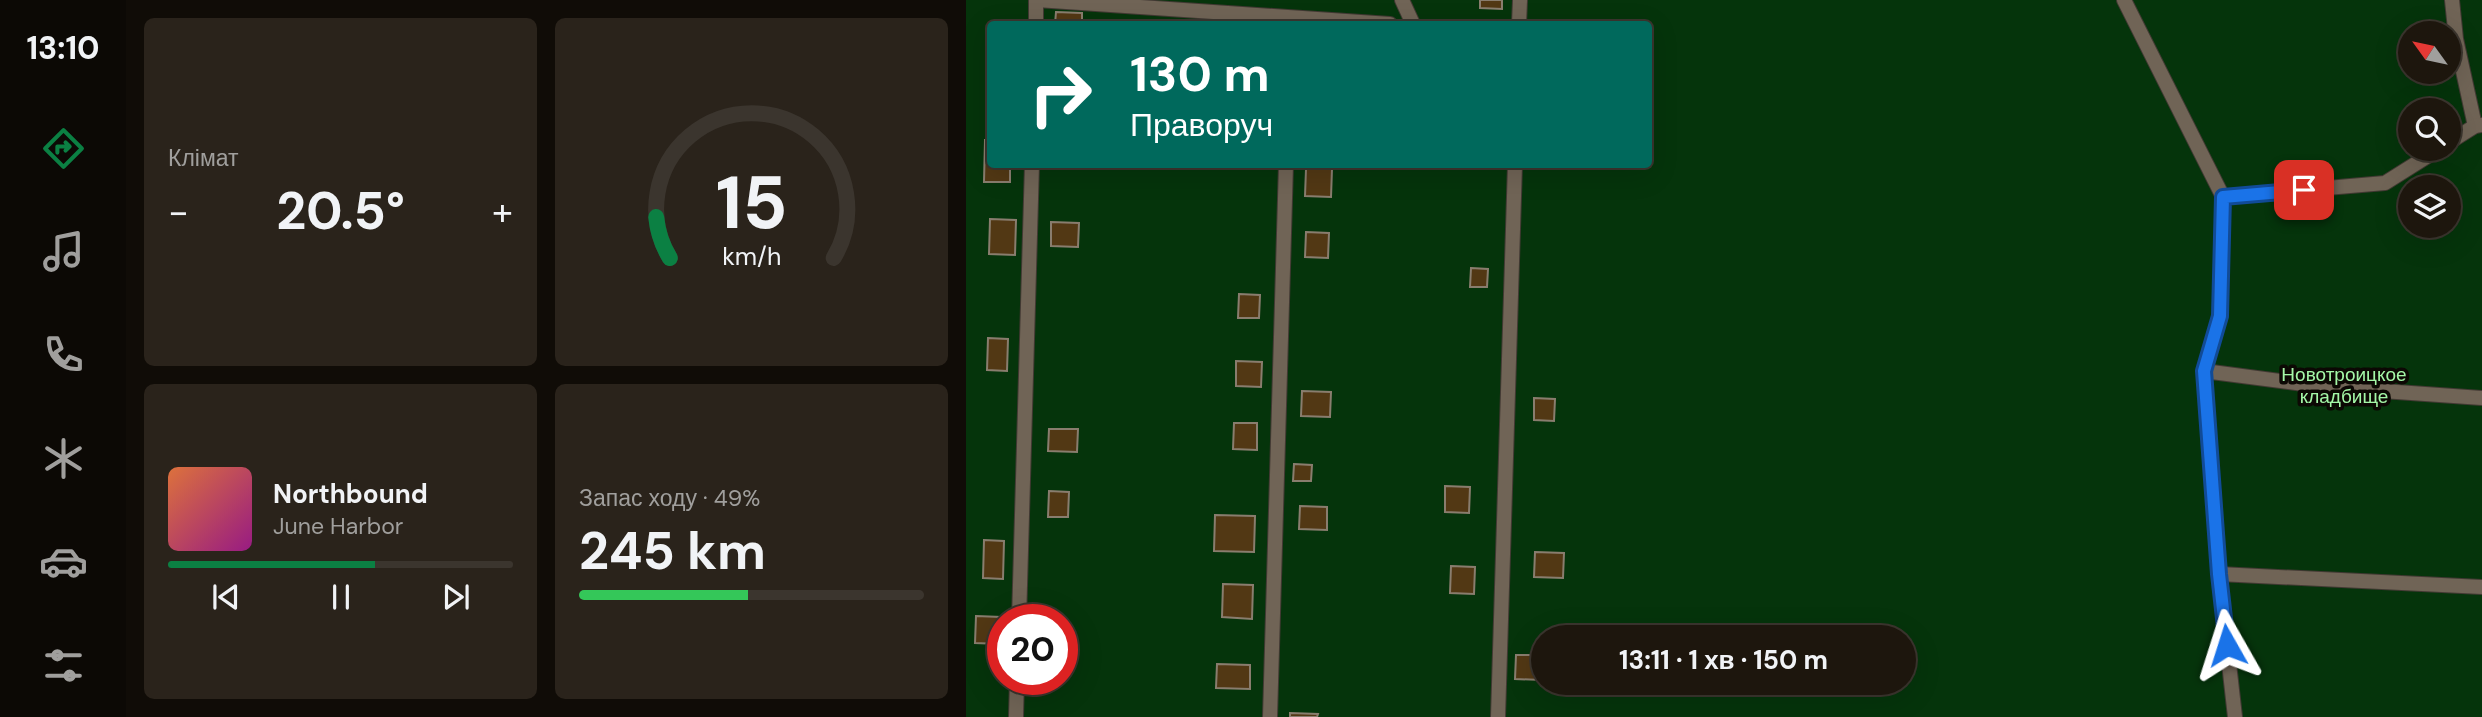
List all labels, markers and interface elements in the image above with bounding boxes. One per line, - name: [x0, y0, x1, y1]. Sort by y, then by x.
- north arrow: [2398, 21, 2460, 84]
- map controls: [2398, 21, 2461, 238]
- text: 13:10: [26, 27, 100, 69]
- text: 130 m: [1130, 42, 1270, 106]
- icon: right: [1015, 49, 1106, 140]
- button: search: [2398, 98, 2461, 161]
- text: Праворуч: [1130, 104, 1273, 146]
- icon: directions: [39, 124, 88, 173]
- text: Клімат: [168, 143, 239, 173]
- text: 15: [716, 156, 787, 251]
- pin: [2274, 160, 2334, 220]
- icon: arrive: [2285, 171, 2323, 209]
- button: layers: [2398, 175, 2461, 238]
- text: 20.5°: [276, 177, 405, 245]
- text: −: [168, 187, 189, 237]
- text: +: [492, 187, 513, 237]
- icon: music: [39, 227, 88, 276]
- text: km/h: [722, 240, 781, 273]
- icon: phone: [39, 330, 88, 379]
- park label: Новотроицкое кладбище: [2281, 362, 2407, 409]
- icon: climate: [39, 434, 88, 483]
- text: Northbound: [273, 477, 428, 511]
- text: Запас ходу · 49%: [579, 483, 760, 513]
- text: June Harbor: [273, 511, 403, 541]
- text: 245 km: [579, 517, 766, 585]
- icon: car: [39, 537, 88, 586]
- icon: previous: [207, 578, 245, 616]
- icon: pause: [322, 578, 360, 616]
- icon: next: [437, 578, 475, 616]
- speed limit sign: 20: [987, 604, 1078, 695]
- position arrow: [2190, 608, 2264, 682]
- icon: filters: [39, 641, 88, 690]
- text: 13:11 · 1 хв · 150 m: [1619, 643, 1828, 677]

